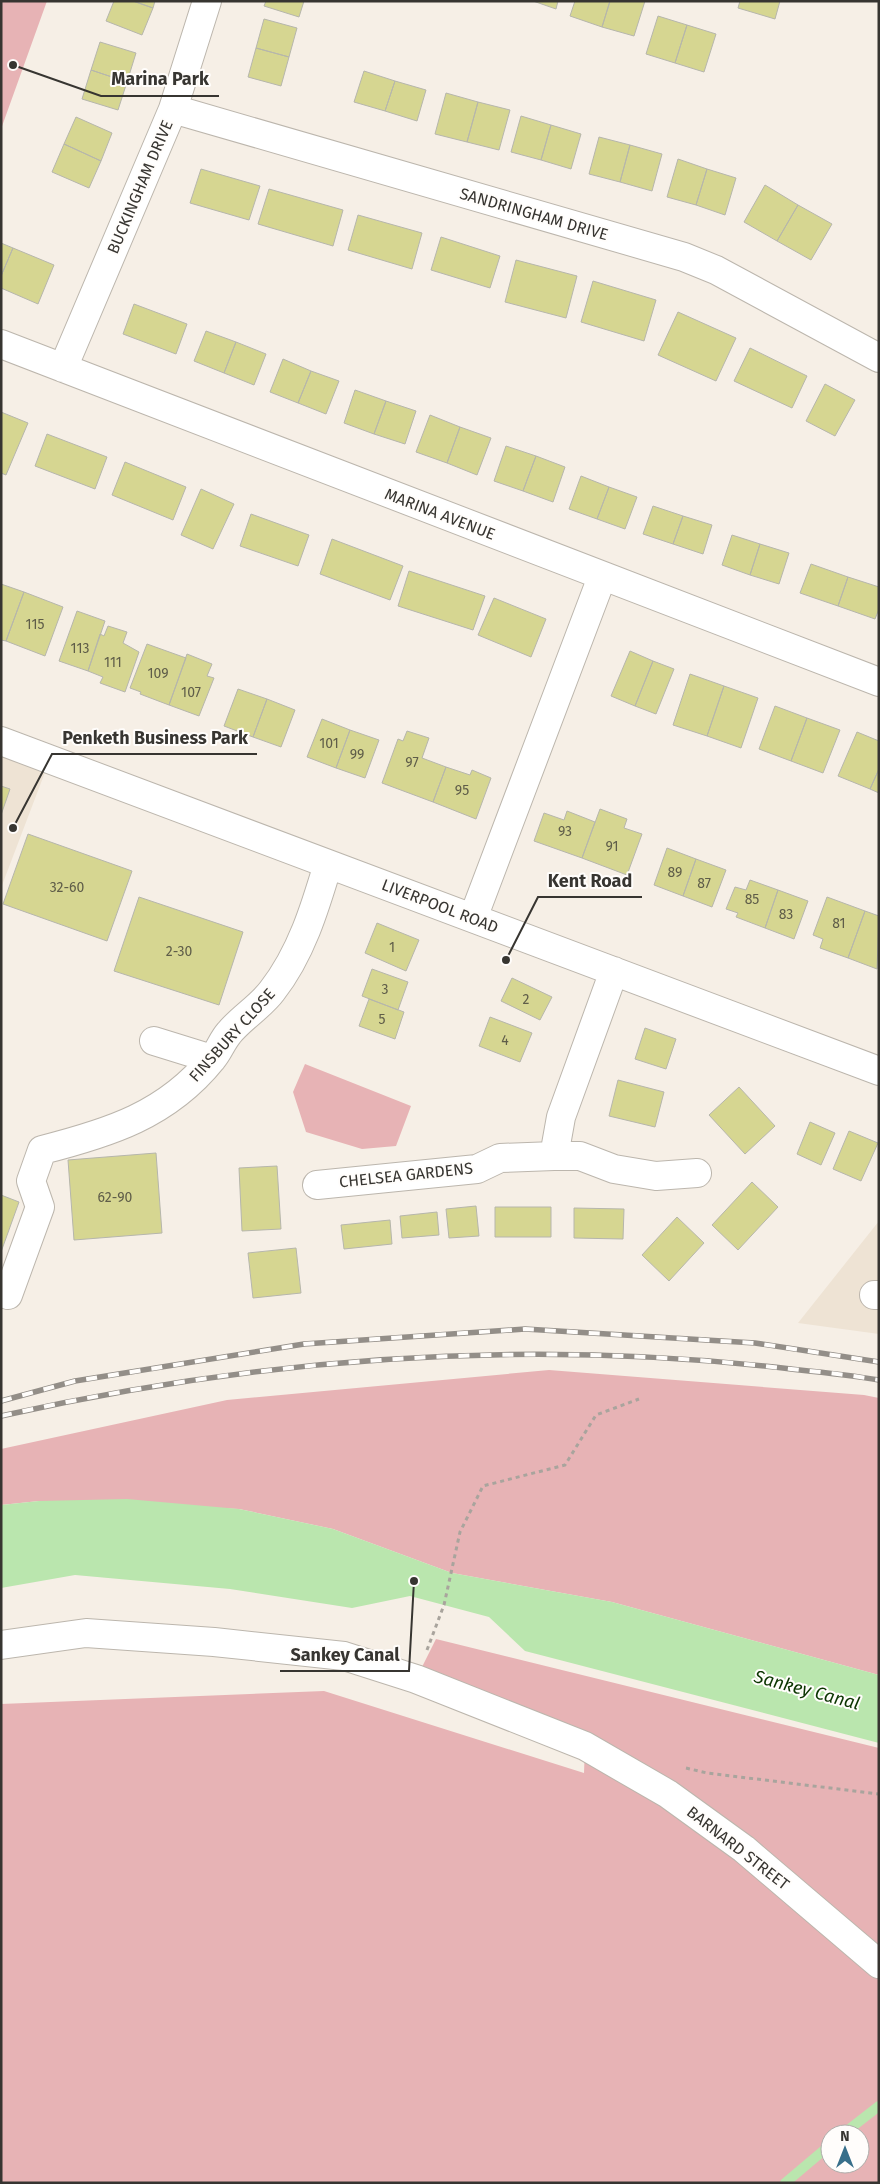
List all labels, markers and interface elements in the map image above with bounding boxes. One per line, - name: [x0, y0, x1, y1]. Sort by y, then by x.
- callout: Marina Park: [101, 63, 219, 96]
- text: Marina Park: [111, 68, 210, 90]
- street label: BUCKINGHAM DRIVE: [103, 117, 177, 257]
- street label: SANDRINGHAM DRIVE: [458, 184, 610, 244]
- street label: MARINA AVENUE: [382, 484, 498, 544]
- house number: 115: [26, 616, 44, 633]
- house number: 113: [71, 640, 89, 657]
- house number: 111: [104, 654, 122, 671]
- house number: 109: [147, 665, 169, 682]
- house number: 107: [181, 684, 201, 701]
- callout: Penketh Business Park: [52, 721, 257, 754]
- text: Penketh Business Park: [62, 727, 249, 749]
- house number: 101: [319, 735, 339, 752]
- house number: 99: [350, 746, 364, 763]
- house number: 97: [405, 754, 419, 771]
- house number: 95: [455, 782, 469, 799]
- house number: 93: [558, 823, 572, 840]
- house number: 91: [605, 838, 619, 855]
- callout: Kent Road: [538, 864, 642, 897]
- house number: 89: [668, 864, 682, 881]
- text: Kent Road: [548, 870, 632, 892]
- street label: LIVERPOOL ROAD: [379, 875, 501, 937]
- house number: 87: [697, 875, 711, 892]
- house number: 32-60: [50, 879, 85, 896]
- house number: 85: [745, 891, 759, 908]
- house number: 83: [779, 906, 793, 923]
- house number: 81: [832, 915, 846, 932]
- house number: 1: [389, 939, 395, 956]
- house number: 2-30: [166, 943, 192, 960]
- house number: 3: [382, 981, 389, 998]
- street label: FINSBURY CLOSE: [185, 984, 279, 1086]
- house number: 2: [523, 991, 530, 1008]
- house number: 5: [378, 1011, 386, 1028]
- house number: 4: [501, 1032, 509, 1049]
- street label: CHELSEA GARDENS: [338, 1159, 474, 1191]
- house number: 62-90: [98, 1189, 133, 1206]
- callout: Sankey Canal: [280, 1638, 409, 1671]
- text: Sankey Canal: [290, 1644, 400, 1666]
- water label: Sankey Canal: [751, 1665, 862, 1715]
- street label: BARNARD STREET: [683, 1802, 793, 1894]
- north arrow: [820, 2124, 870, 2174]
- text: N: [840, 2128, 850, 2145]

